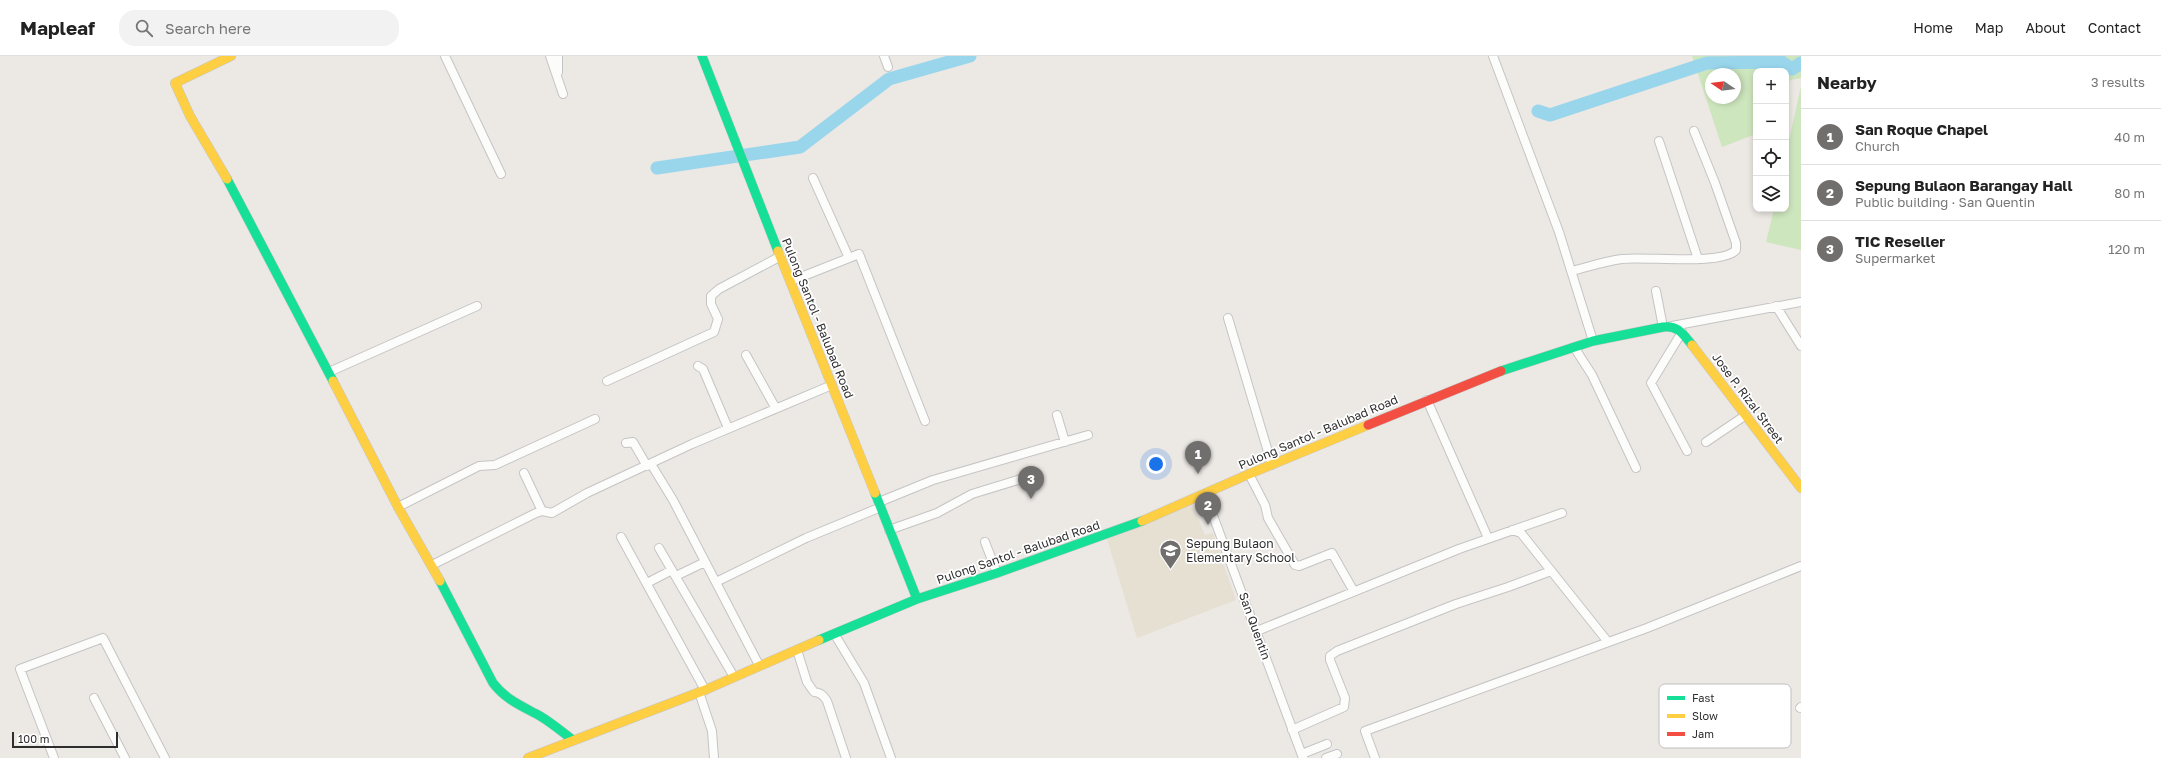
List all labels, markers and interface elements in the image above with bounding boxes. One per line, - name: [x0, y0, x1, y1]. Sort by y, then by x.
- search box: [119, 10, 399, 46]
- text: Mapleaf: [20, 16, 95, 39]
- icon: search: [133, 17, 155, 39]
- text: Search here: [165, 19, 251, 37]
- text: Home: [1913, 19, 1953, 36]
- text: Map: [1975, 19, 2003, 36]
- text: About: [2025, 19, 2066, 36]
- text: Contact: [2088, 19, 2141, 36]
- north arrow: [1705, 68, 1741, 104]
- map controls: [1753, 68, 1789, 212]
- button: +: [1753, 68, 1789, 104]
- text: Nearby: [1817, 72, 1877, 93]
- text: 3 results: [2091, 74, 2145, 90]
- button: −: [1753, 104, 1789, 140]
- text: San Roque Chapel: [1855, 120, 1988, 138]
- text: 1: [1827, 129, 1833, 145]
- text: 40 m: [2114, 129, 2145, 145]
- text: Church: [1855, 138, 1900, 154]
- button: locate: [1753, 140, 1789, 176]
- button: layers: [1753, 176, 1789, 212]
- text: Sepung Bulaon Barangay Hall: [1855, 176, 2072, 194]
- text: 2: [1826, 185, 1834, 201]
- text: 80 m: [2114, 185, 2145, 201]
- text: Public building · San Quentin: [1855, 194, 2035, 210]
- text: TIC Reseller: [1855, 232, 1945, 250]
- street label: Pulong Santol - Balubad Road: [779, 236, 857, 400]
- text: 3: [1826, 241, 1834, 257]
- text: 120 m: [2108, 241, 2145, 257]
- text: Supermarket: [1855, 250, 1936, 266]
- street label: Jose P. Rizal Street: [1709, 350, 1787, 446]
- street label: Pulong Santol - Balubad Road: [1236, 392, 1400, 472]
- pin: 1: [1185, 441, 1211, 474]
- your location: [1146, 454, 1166, 474]
- pin: 3: [1018, 466, 1044, 499]
- pin: 2: [1195, 492, 1221, 525]
- street label: Pulong Santol - Balubad Road: [934, 517, 1102, 587]
- place label: Sepung Bulaon Elementary School: [1186, 536, 1295, 565]
- school or university icon: Sepung Bulaon Elementary School: [1158, 537, 1184, 570]
- street label: San Quentin: [1236, 590, 1274, 662]
- legend: [1659, 684, 1791, 748]
- text: Fast: [1692, 691, 1715, 704]
- text: Slow: [1692, 709, 1718, 722]
- text: Jam: [1692, 727, 1714, 740]
- scale bar: [12, 730, 118, 749]
- text: 100 m: [18, 732, 49, 745]

